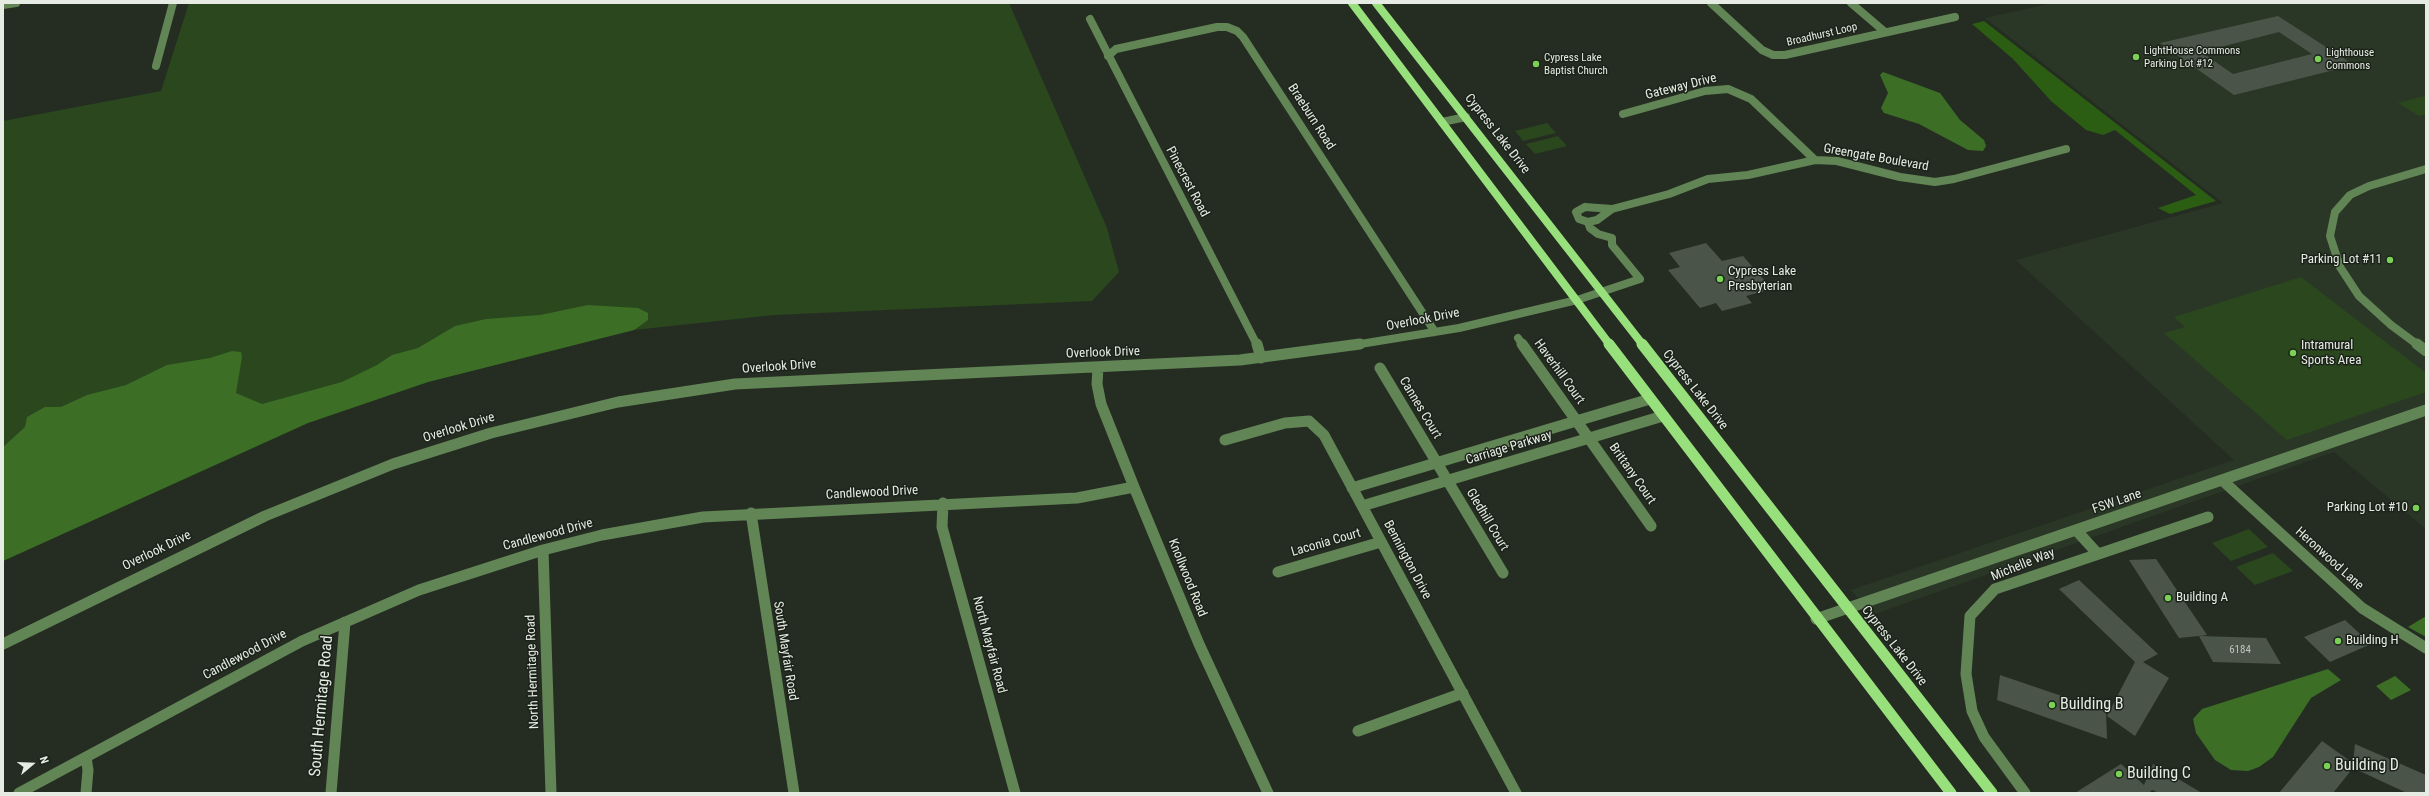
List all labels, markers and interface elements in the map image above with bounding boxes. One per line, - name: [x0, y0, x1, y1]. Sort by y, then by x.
- street label: Broadhurst Loop: [1785, 20, 1859, 50]
- place label: LightHouse Commons Parking Lot #12: [2144, 44, 2240, 70]
- place label: Lighthouse Commons: [2326, 46, 2374, 72]
- place label: Cypress Lake Baptist Church: [1544, 51, 1608, 77]
- marker: LightHouse Commons Parking Lot #12: [2131, 52, 2141, 62]
- marker: Lighthouse Commons: [2313, 54, 2323, 64]
- marker: Cypress Lake Baptist Church: [1531, 59, 1541, 69]
- street label: Gateway Drive: [1644, 71, 1718, 103]
- street label: Braeburn Road: [1284, 81, 1338, 153]
- street label: Cypress Lake Drive: [1461, 91, 1533, 177]
- street label: Greengate Boulevard: [1822, 141, 1930, 175]
- street label: Pinecrest Road: [1162, 144, 1212, 220]
- place label: Parking Lot #11: [2301, 252, 2382, 268]
- marker: Parking Lot #11: [2385, 255, 2395, 265]
- place label: Cypress Lake Presbyterian: [1728, 264, 1796, 295]
- marker: Cypress Lake Presbyterian: [1715, 274, 1725, 284]
- street label: Overlook Drive: [1385, 305, 1461, 335]
- street label: Haverhill Court: [1530, 337, 1588, 407]
- place label: Intramural Sports Area: [2301, 338, 2361, 369]
- street label: Overlook Drive: [1066, 344, 1140, 362]
- street label: Cypress Lake Drive: [1659, 347, 1731, 433]
- marker: Intramural Sports Area: [2288, 348, 2298, 358]
- street label: Overlook Drive: [741, 357, 817, 377]
- street label: Cannes Court: [1395, 374, 1445, 442]
- street label: Overlook Drive: [421, 410, 497, 446]
- street label: Carriage Parkway: [1464, 427, 1554, 469]
- street label: Brittany Court: [1605, 440, 1659, 508]
- street label: Candlewood Drive: [826, 483, 918, 503]
- street label: Gledhill Court: [1462, 486, 1512, 554]
- street label: FSW Lane: [2091, 486, 2143, 518]
- place label: Parking Lot #10: [2327, 500, 2408, 516]
- marker: Parking Lot #10: [2411, 503, 2421, 513]
- street label: Candlewood Drive: [501, 516, 595, 554]
- street label: Bennington Drive: [1380, 518, 1434, 602]
- street label: Heronwood Lane: [2292, 524, 2366, 594]
- street label: Laconia Court: [1289, 526, 1363, 560]
- street label: Overlook Drive: [120, 528, 194, 574]
- street label: Knollwood Road: [1164, 537, 1210, 619]
- street label: Michelle Way: [1989, 545, 2057, 585]
- place label: Building A: [2176, 590, 2228, 606]
- marker: Building A: [2163, 593, 2173, 603]
- street label: North Mayfair Road: [969, 595, 1009, 695]
- street label: South Mayfair Road: [769, 600, 801, 702]
- street label: Cypress Lake Drive: [1858, 603, 1930, 689]
- street label: North Hermitage Road: [523, 615, 543, 729]
- street label: Candlewood Drive: [201, 626, 289, 684]
- place label: Building H: [2346, 633, 2399, 649]
- street label: South Hermitage Road: [306, 635, 338, 777]
- marker: Building H: [2333, 636, 2343, 646]
- house number: 6184: [2229, 643, 2251, 657]
- place label: Building B: [2060, 695, 2123, 715]
- marker: Building B: [2047, 700, 2057, 710]
- north arrow: [12, 744, 52, 784]
- text: N: [37, 755, 51, 765]
- place label: Building D: [2335, 756, 2399, 776]
- marker: Building D: [2322, 761, 2332, 771]
- place label: Building C: [2127, 764, 2191, 784]
- marker: Building C: [2114, 769, 2124, 779]

